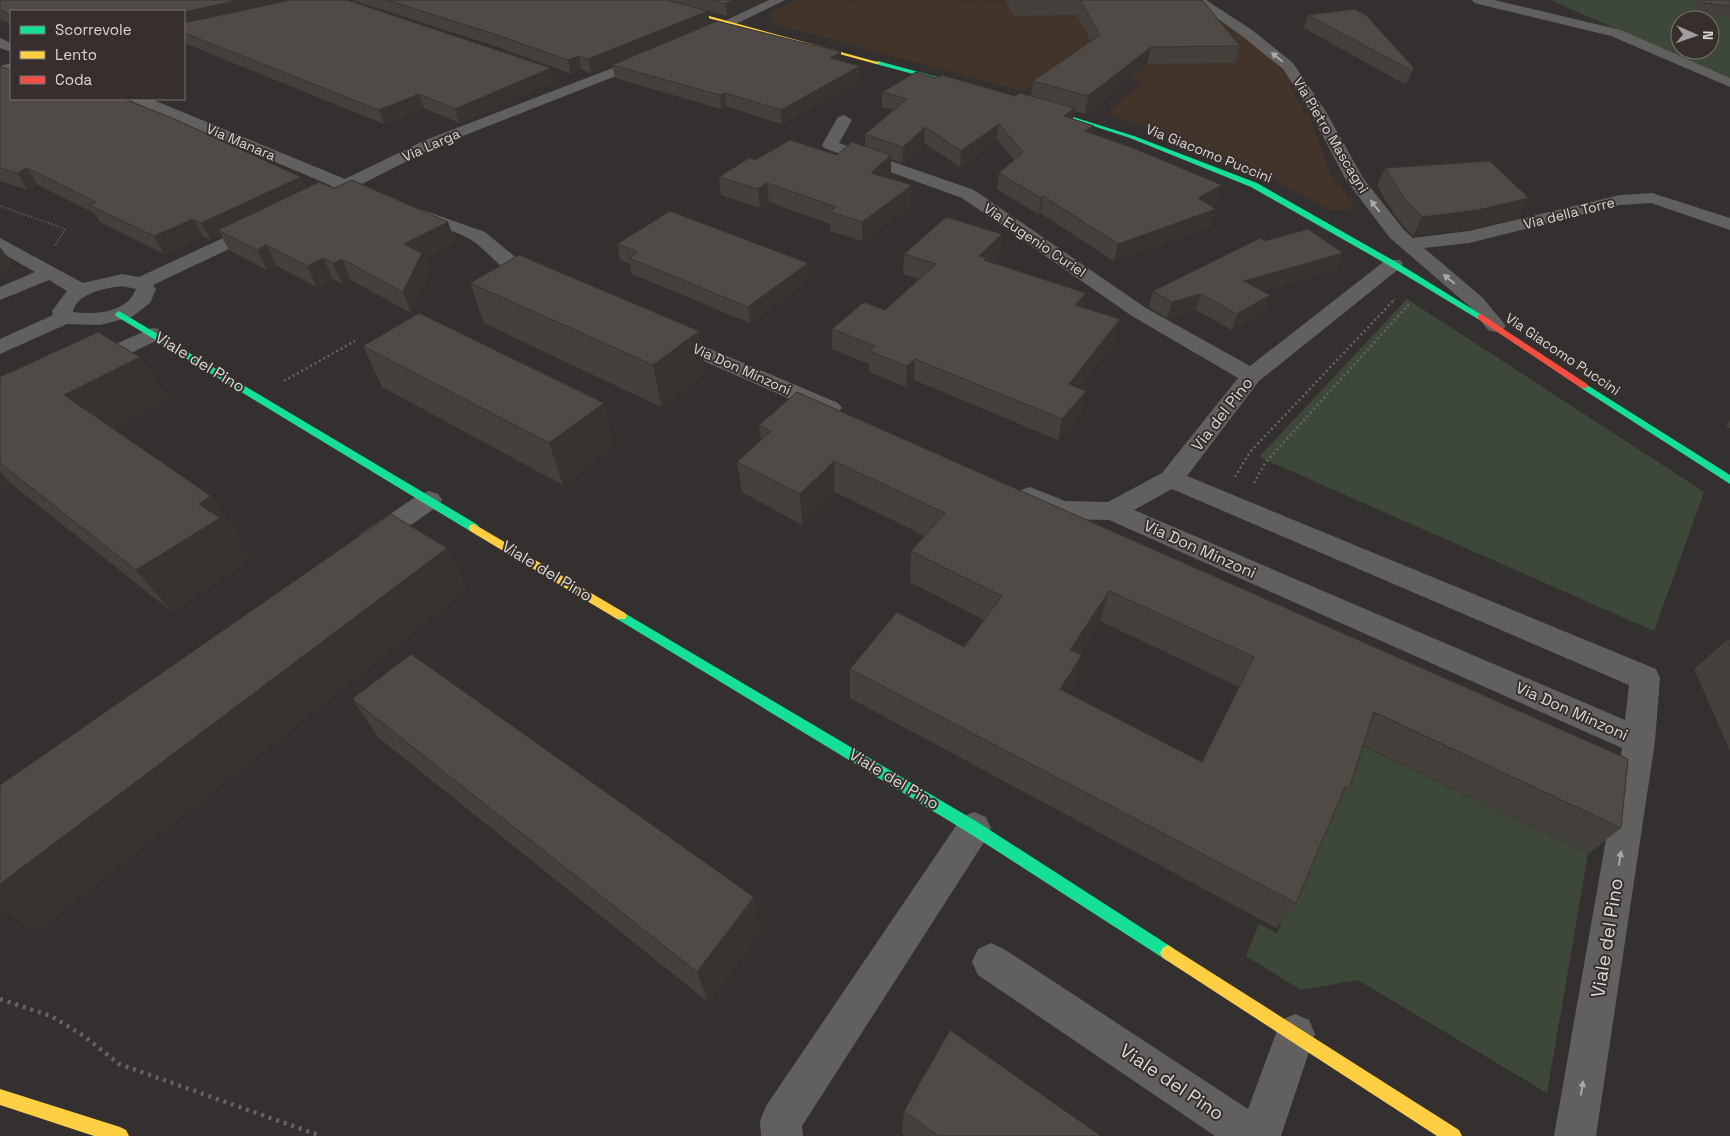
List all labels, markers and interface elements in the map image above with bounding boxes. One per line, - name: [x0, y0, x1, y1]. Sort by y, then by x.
- legend: [10, 10, 185, 100]
- north arrow: [1670, 10, 1720, 60]
- text: Scorrevole: [55, 20, 132, 39]
- text: N: [1699, 30, 1717, 40]
- text: Lento: [55, 45, 97, 64]
- one-way arrow: [1271, 51, 1284, 62]
- text: Coda: [55, 70, 93, 89]
- street label: Via Pietro Mascagni: [1289, 74, 1373, 196]
- street label: Via Manara: [204, 119, 278, 165]
- street label: Via Giacomo Puccini: [1143, 119, 1275, 187]
- street label: Via Larga: [399, 124, 463, 166]
- street label: Via della Torre: [1522, 193, 1616, 233]
- street label: Via Eugenio Curiel: [980, 199, 1090, 281]
- one-way arrow: [1370, 200, 1381, 213]
- one-way arrow: [1443, 274, 1456, 285]
- street label: Via Giacomo Puccini: [1502, 309, 1624, 399]
- street label: Viale del Pino: [151, 327, 249, 397]
- street label: Via Don Minzoni: [690, 339, 794, 399]
- street label: Via del Pino: [1187, 373, 1257, 455]
- street label: Via Don Minzoni: [1141, 515, 1259, 583]
- street label: Viale del Pino: [498, 536, 596, 606]
- street label: Via Don Minzoni: [1513, 677, 1631, 745]
- street label: Viale del Pino: [845, 744, 943, 814]
- one-way arrow: [1616, 850, 1624, 866]
- street label: Viale del Pino: [1585, 876, 1629, 1000]
- street label: Viale del Pino: [1115, 1038, 1229, 1126]
- one-way arrow: [1578, 1079, 1586, 1095]

